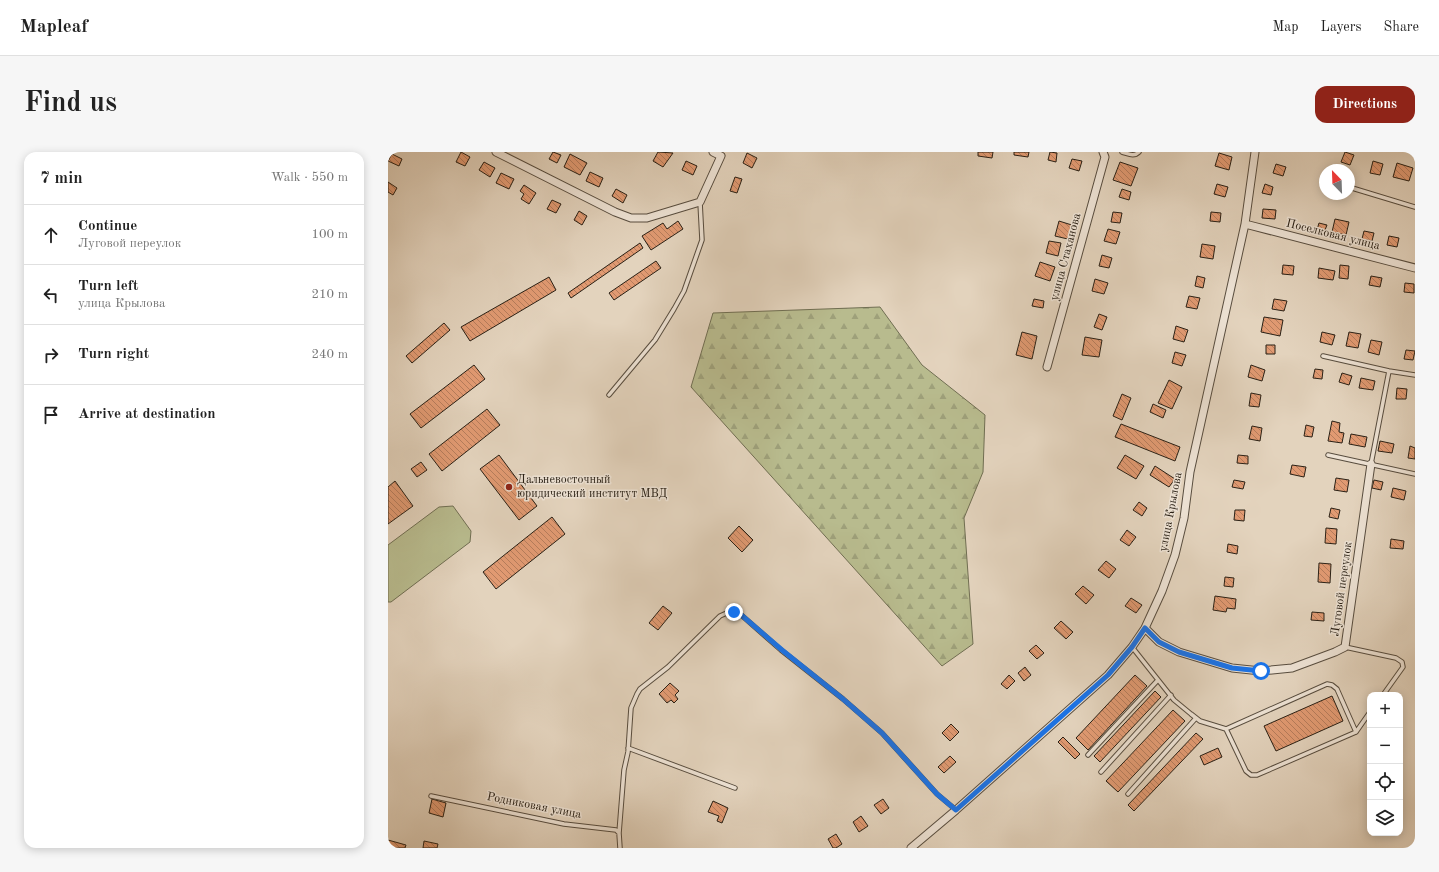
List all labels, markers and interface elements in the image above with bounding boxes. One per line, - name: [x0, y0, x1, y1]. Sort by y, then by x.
- text: Mapleaf: [20, 18, 88, 37]
- text: Map: [1273, 20, 1299, 34]
- text: Layers: [1321, 20, 1362, 34]
- text: Share: [1384, 20, 1419, 34]
- button: Directions: [1315, 86, 1415, 123]
- text: Find us: [24, 90, 117, 118]
- north arrow: [1319, 164, 1355, 200]
- text: 7 min: [40, 170, 83, 187]
- text: Walk · 550 m: [271, 171, 348, 184]
- street label: улица Стаханова: [1049, 212, 1083, 302]
- street label: Поселковая улица: [1285, 218, 1381, 252]
- text: Continue: [78, 219, 137, 234]
- icon: ahead: [40, 224, 62, 246]
- text: 100 m: [311, 228, 348, 241]
- text: Луговой переулок: [78, 237, 181, 250]
- text: Turn left: [78, 279, 138, 294]
- icon: left: [40, 284, 62, 306]
- text: 210 m: [311, 288, 348, 301]
- text: улица Крылова: [78, 297, 165, 310]
- icon: right: [40, 344, 62, 366]
- text: Turn right: [78, 347, 149, 362]
- text: 240 m: [311, 348, 348, 361]
- icon: arrive: [40, 404, 62, 426]
- text: Arrive at destination: [78, 407, 216, 422]
- street label: улица Крылова: [1157, 471, 1185, 553]
- place label: Дальневосточный юридический институт МВД: [517, 474, 668, 500]
- marker: Дальневосточный юридический институт МВД: [504, 482, 514, 492]
- street label: Луговой переулок: [1329, 541, 1355, 637]
- route end: [725, 603, 743, 621]
- route start: [1252, 662, 1270, 680]
- map controls: [1367, 692, 1403, 836]
- button: +: [1367, 692, 1403, 728]
- button: −: [1367, 728, 1403, 764]
- button: locate: [1367, 764, 1403, 800]
- street label: Родниковая улица: [486, 791, 582, 821]
- button: layers: [1367, 800, 1403, 836]

